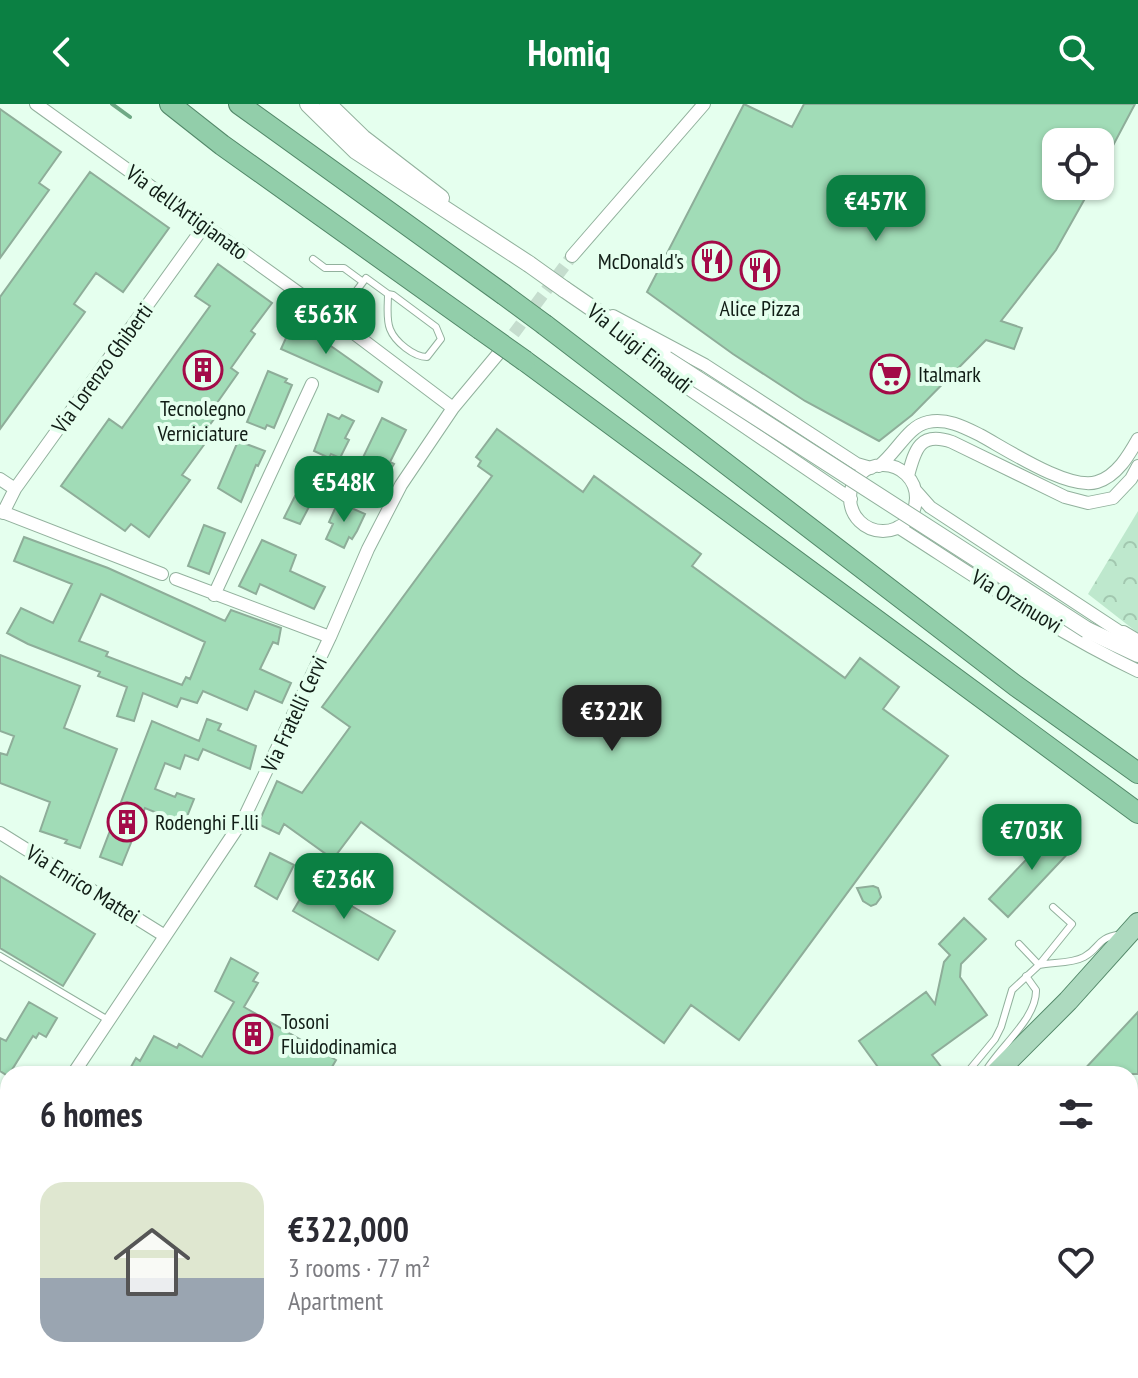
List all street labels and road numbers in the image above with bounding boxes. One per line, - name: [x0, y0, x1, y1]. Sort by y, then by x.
- street label: Via dell'Artigianato: [120, 158, 253, 266]
- street label: Via Lorenzo Ghiberti: [45, 297, 159, 439]
- street label: Via Luigi Einaudi: [581, 297, 698, 399]
- street label: Via Orzinuovi: [966, 562, 1068, 639]
- street label: Via Fratelli Cervi: [255, 651, 333, 777]
- street label: Via Enrico Mattei: [20, 838, 145, 930]

